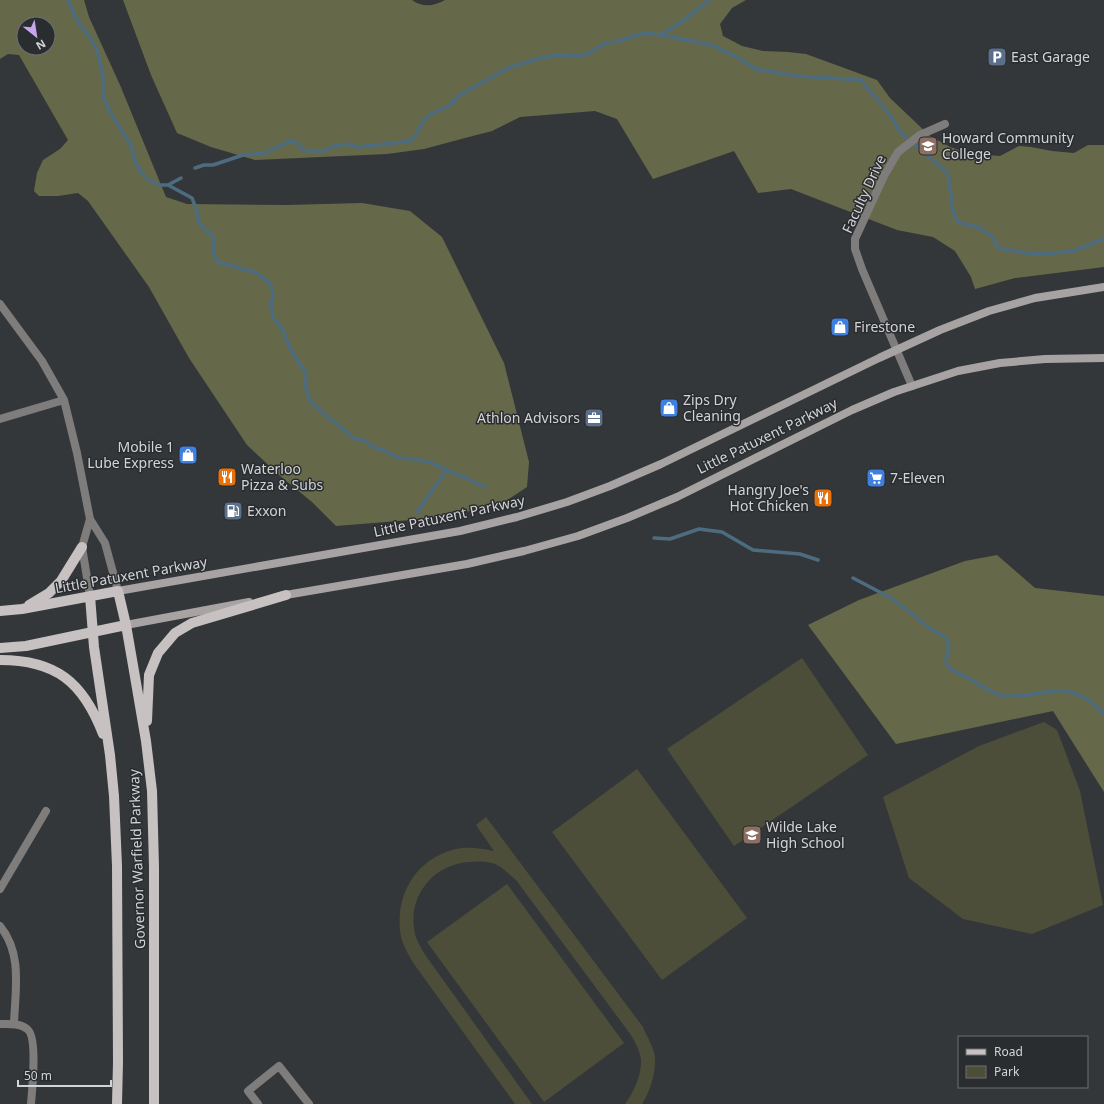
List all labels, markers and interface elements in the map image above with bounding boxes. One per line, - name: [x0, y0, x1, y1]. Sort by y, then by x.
- north arrow: [16, 16, 56, 56]
- text: N: [34, 36, 49, 54]
- parking icon: East Garage: [986, 46, 1008, 68]
- place label: East Garage: [1011, 47, 1090, 66]
- place label: Howard Community College: [942, 128, 1075, 163]
- school or university icon: Howard Community College: [917, 135, 939, 157]
- street label: Faculty Drive: [837, 151, 890, 236]
- shop icon: Firestone: [829, 316, 851, 338]
- place label: Firestone: [854, 317, 915, 336]
- place label: Zips Dry Cleaning: [683, 390, 741, 425]
- street label: Little Patuxent Parkway: [693, 393, 841, 478]
- shop icon: Zips Dry Cleaning: [658, 397, 680, 419]
- office icon: Athlon Advisors: [583, 407, 605, 429]
- place label: Athlon Advisors: [477, 408, 580, 427]
- place label: Mobile 1 Lube Express: [87, 437, 174, 472]
- shop icon: Mobile 1 Lube Express: [177, 444, 199, 466]
- place label: Waterloo Pizza & Subs: [241, 459, 324, 494]
- restaurant icon: Waterloo Pizza & Subs: [216, 466, 238, 488]
- supermarket icon: 7-Eleven: [865, 467, 887, 489]
- place label: 7-Eleven: [890, 468, 945, 487]
- place label: Hangry Joe's Hot Chicken: [727, 480, 809, 515]
- restaurant icon: Hangry Joe's Hot Chicken: [812, 487, 834, 509]
- street label: Little Patuxent Parkway: [372, 490, 527, 541]
- fuel station icon: Exxon: [222, 500, 244, 522]
- place label: Exxon: [247, 501, 286, 520]
- street label: Little Patuxent Parkway: [53, 552, 209, 597]
- street label: Governor Warfield Parkway: [124, 768, 149, 949]
- place label: Wilde Lake High School: [766, 817, 845, 852]
- school or university icon: Wilde Lake High School: [741, 824, 763, 846]
- legend: [958, 1036, 1088, 1088]
- text: Road: [994, 1043, 1023, 1060]
- scale bar: [18, 1062, 111, 1088]
- text: Park: [994, 1063, 1020, 1080]
- text: 50 m: [24, 1067, 52, 1084]

